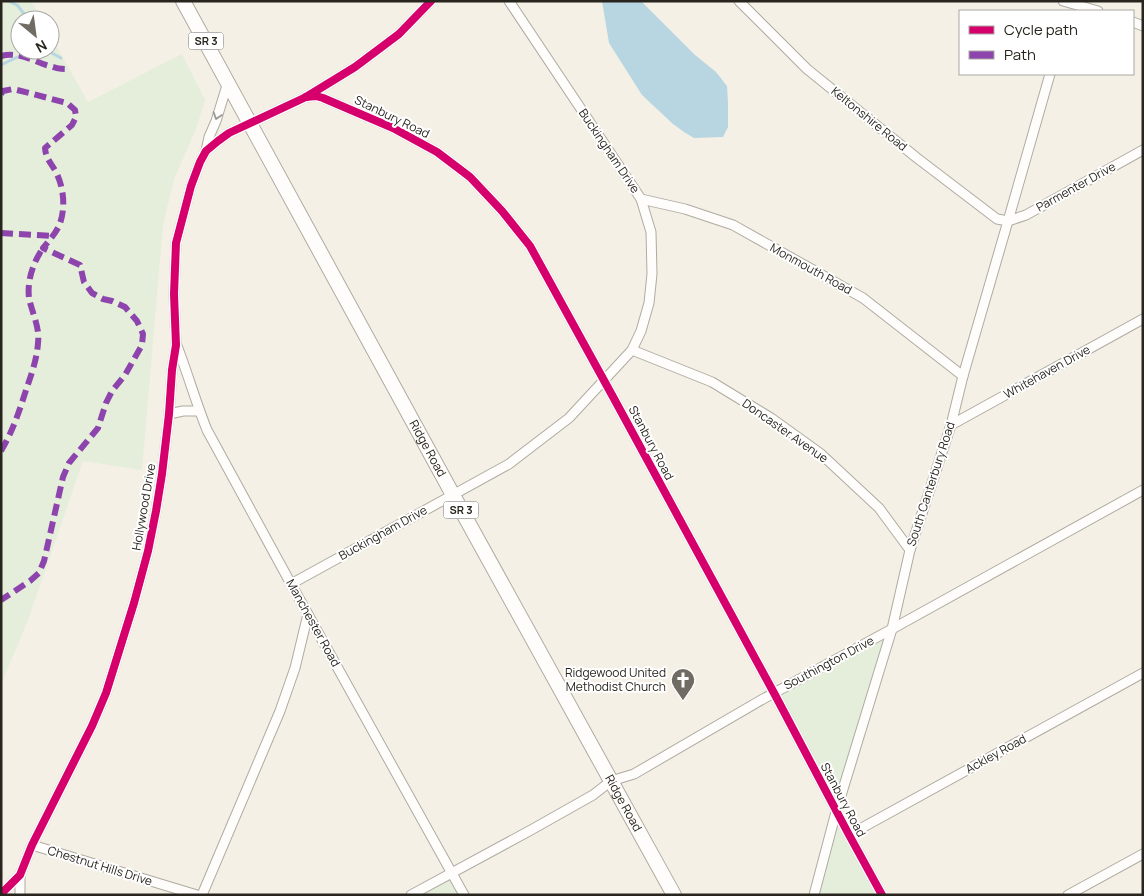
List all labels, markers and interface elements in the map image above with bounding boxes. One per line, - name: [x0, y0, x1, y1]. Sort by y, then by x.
- north arrow: [10, 10, 60, 60]
- legend: [959, 10, 1134, 75]
- text: Cycle path: [1004, 19, 1078, 40]
- road number: SR 3: [188, 32, 224, 49]
- text: N: [33, 36, 51, 58]
- text: Path: [1004, 44, 1036, 65]
- street label: Keltonshire Road: [828, 83, 911, 155]
- street label: Stanbury Road: [352, 91, 433, 142]
- street label: Buckingham Drive: [575, 105, 644, 196]
- one-way arrow: [213, 112, 223, 120]
- street label: Parmenter Drive: [1033, 158, 1119, 215]
- street label: Monmouth Road: [767, 239, 855, 298]
- street label: Whitehaven Drive: [1000, 341, 1093, 402]
- street label: Doncaster Avenue: [739, 395, 832, 467]
- street label: Stanbury Road: [625, 403, 678, 483]
- street label: Ridge Road: [406, 417, 450, 480]
- street label: South Canterbury Road: [902, 419, 959, 548]
- street label: Hollywood Drive: [127, 462, 160, 552]
- street label: Buckingham Drive: [336, 501, 430, 564]
- road number: SR 3: [444, 502, 478, 518]
- street label: Manchester Road: [282, 576, 345, 670]
- street label: Southington Drive: [781, 632, 877, 694]
- place label: Ridgewood United Methodist Church: [565, 664, 666, 695]
- church icon: Ridgewood United Methodist Church: [670, 667, 696, 701]
- street label: Ackley Road: [962, 730, 1029, 777]
- street label: Stanbury Road: [817, 760, 870, 840]
- street label: Ridge Road: [601, 771, 646, 834]
- street label: Chestnut Hills Drive: [46, 842, 155, 890]

